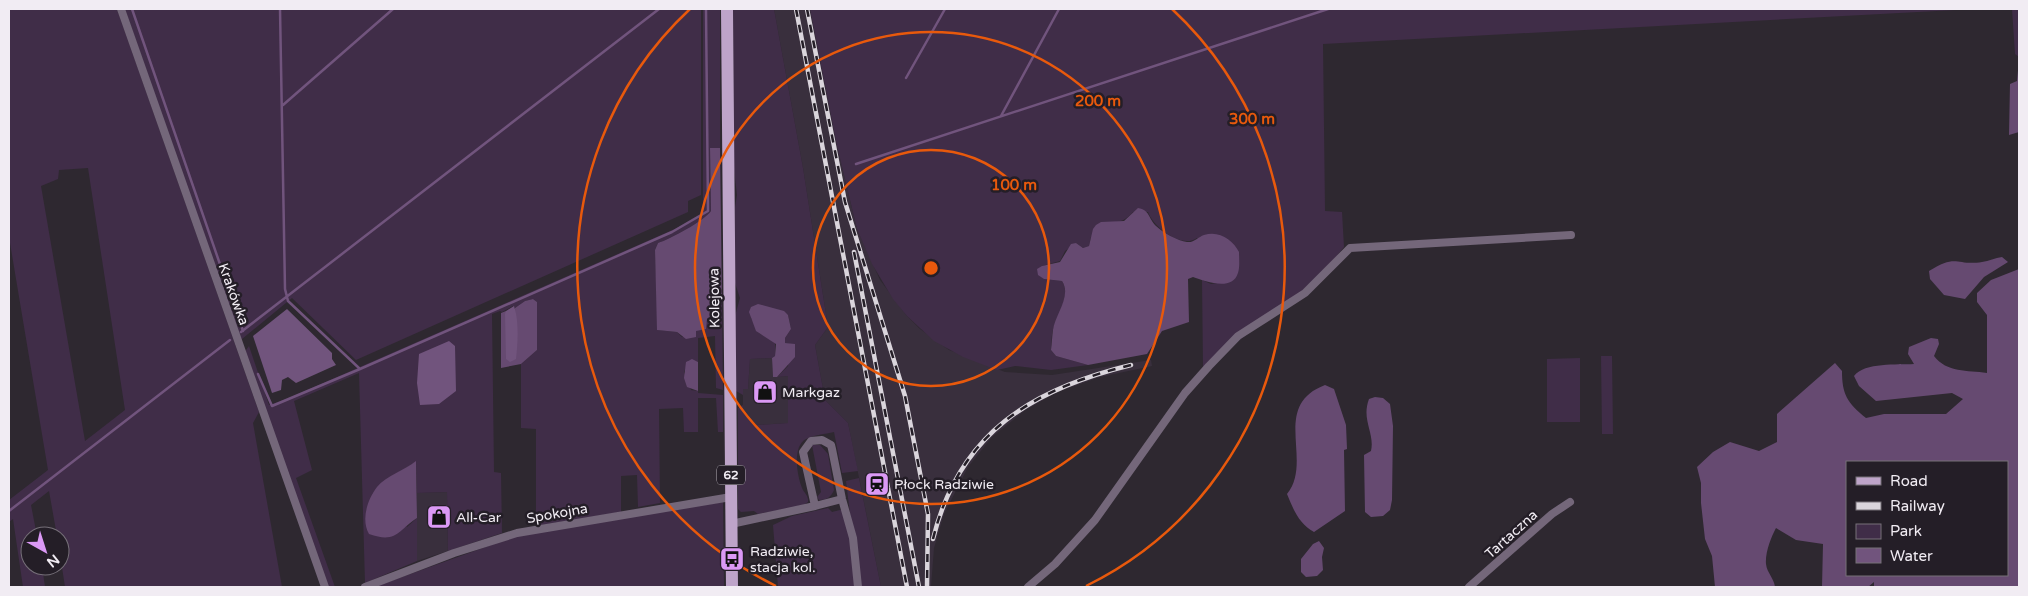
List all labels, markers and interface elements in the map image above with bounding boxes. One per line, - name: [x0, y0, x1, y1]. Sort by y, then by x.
- text: 200 m: [1075, 92, 1121, 110]
- text: 300 m: [1229, 110, 1275, 128]
- text: 100 m: [991, 176, 1037, 194]
- centre of rings: [922, 259, 940, 277]
- street label: Krakówka: [214, 261, 253, 328]
- street label: Kolejowa: [705, 268, 724, 328]
- shop icon: Markgaz: [752, 379, 778, 405]
- place label: Markgaz: [782, 384, 840, 401]
- legend: [1846, 461, 2008, 576]
- road number: 62: [717, 466, 745, 484]
- station icon: Płock Radziwie: [864, 471, 890, 497]
- text: Road: [1890, 472, 1928, 490]
- place label: Płock Radziwie: [894, 476, 994, 493]
- text: Railway: [1890, 497, 1945, 515]
- street label: Spokojna: [525, 500, 589, 527]
- shop icon: All-Car: [426, 504, 452, 530]
- street label: Tartaczna: [1482, 506, 1541, 562]
- place label: All-Car: [456, 509, 502, 526]
- text: Park: [1890, 522, 1922, 540]
- north arrow: [20, 526, 70, 576]
- place label: Radziwie, stacja kol.: [750, 543, 816, 576]
- bus stop icon: Radziwie, stacja kol.: [719, 546, 745, 572]
- text: Water: [1890, 547, 1933, 565]
- text: N: [43, 551, 63, 571]

